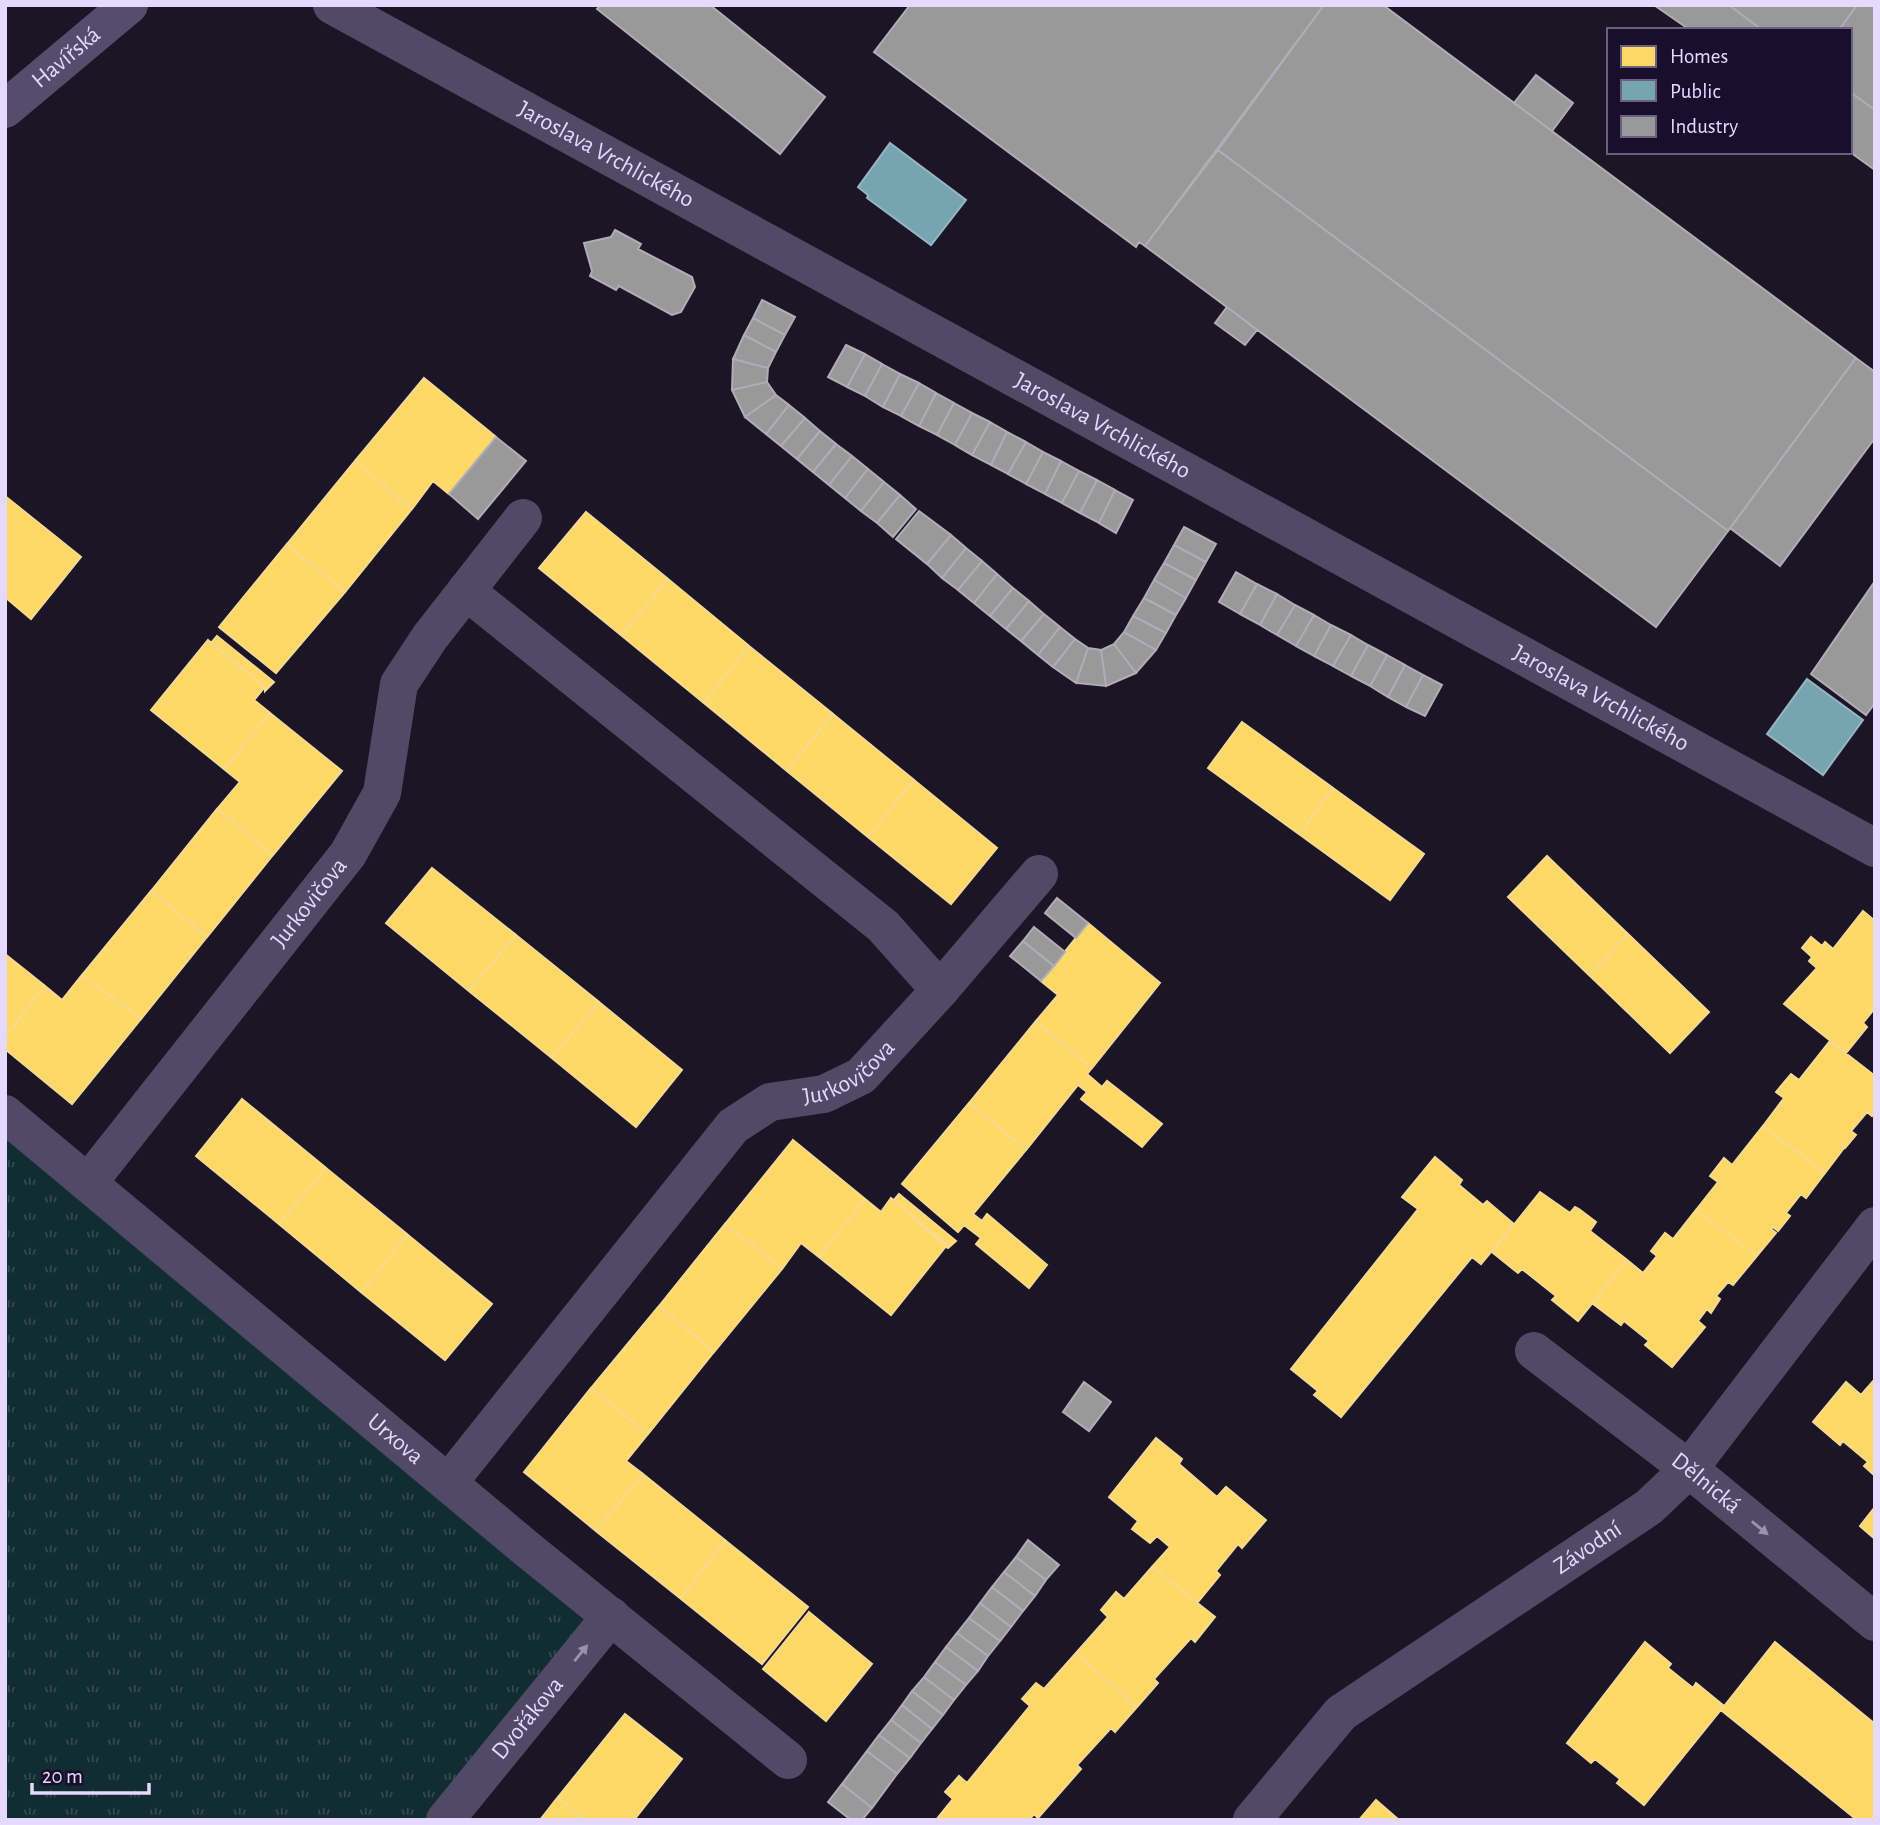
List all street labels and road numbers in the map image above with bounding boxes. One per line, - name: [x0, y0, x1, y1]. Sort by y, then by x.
- street label: Havířská: [28, 22, 105, 93]
- street label: Jaroslava Vrchlického: [514, 97, 698, 212]
- street label: Jaroslava Vrchlického: [1010, 368, 1195, 484]
- street label: Jaroslava Vrchlického: [1509, 641, 1693, 756]
- street label: Jurkovičova: [267, 854, 352, 952]
- street label: Jurkovičova: [801, 1035, 900, 1109]
- street label: Urxova: [363, 1409, 428, 1469]
- street label: Dělnická: [1667, 1448, 1745, 1518]
- street label: Závodní: [1550, 1517, 1626, 1579]
- street label: Dvořákova: [487, 1673, 568, 1764]

